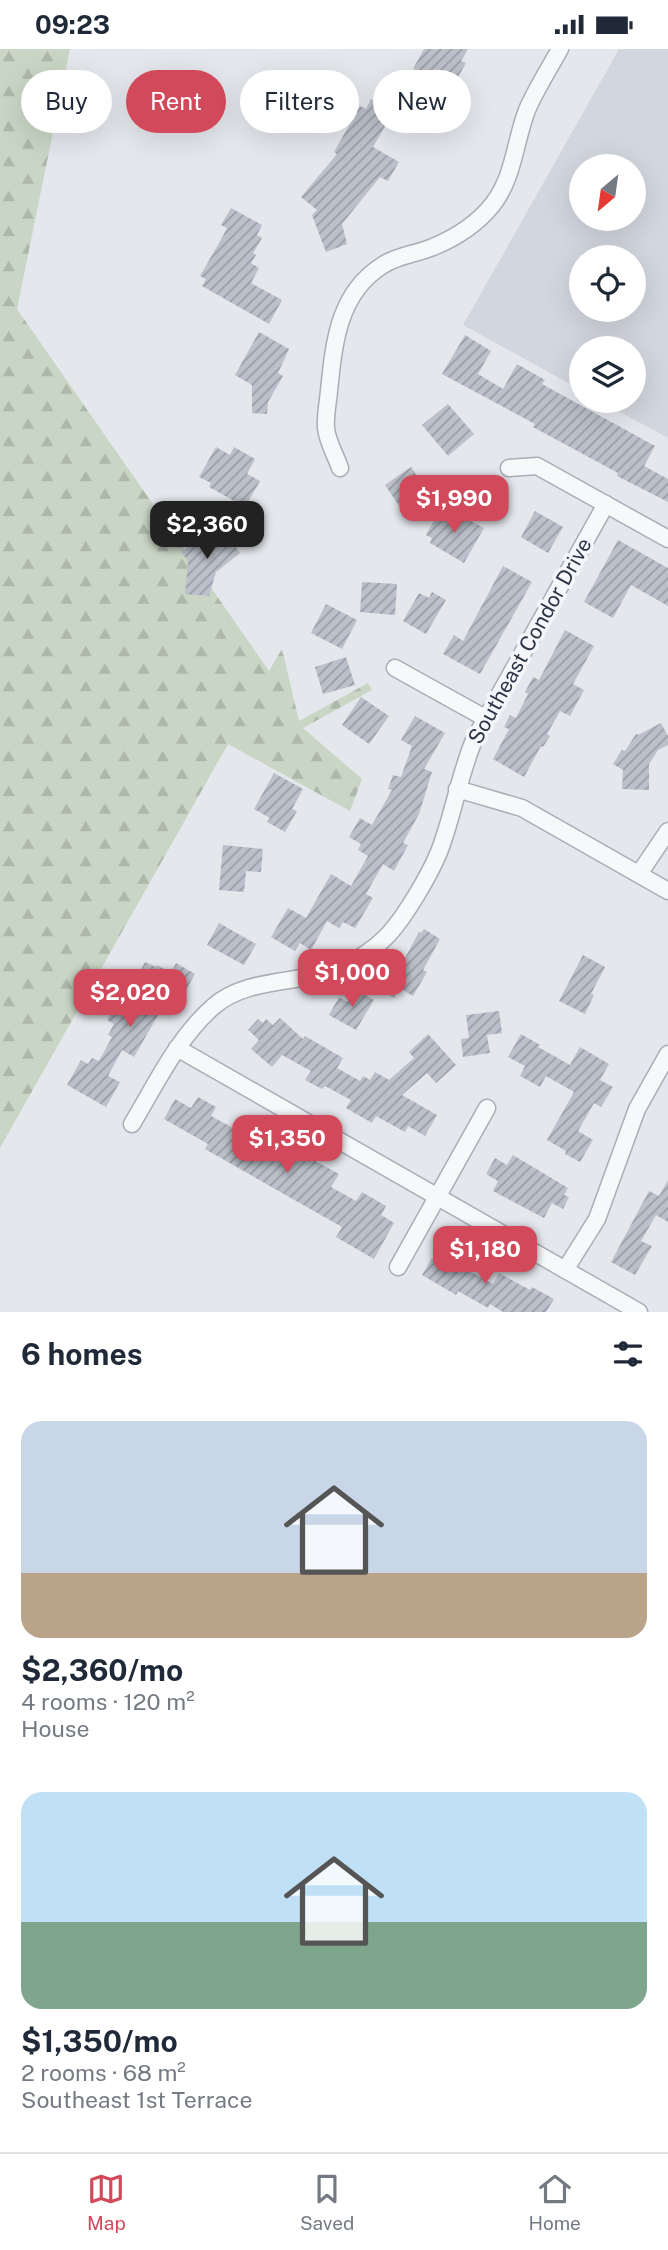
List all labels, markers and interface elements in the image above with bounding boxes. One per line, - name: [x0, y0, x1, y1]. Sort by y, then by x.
- text: 09:23: [35, 9, 110, 40]
- chip: Buy: [21, 70, 112, 133]
- chip: Rent: [126, 70, 226, 133]
- chip: Filters: [240, 70, 359, 133]
- chip: New: [373, 70, 471, 133]
- north arrow: [569, 154, 646, 231]
- map controls: [569, 154, 646, 413]
- button: locate: [569, 245, 646, 322]
- button: layers: [569, 336, 646, 413]
- pin: $1,990: [397, 475, 511, 535]
- text: $1,990: [416, 484, 492, 511]
- pin: $2,360: [150, 501, 264, 561]
- text: $2,360: [166, 510, 248, 537]
- street label: Southeast Condor Drive: [462, 533, 597, 748]
- pin: $1,000: [295, 949, 409, 1009]
- text: $1,000: [314, 958, 390, 985]
- pin: $2,020: [73, 969, 187, 1029]
- text: $2,020: [90, 978, 170, 1005]
- pin: $1,350: [230, 1115, 344, 1175]
- text: $1,350: [248, 1124, 326, 1151]
- pin: $1,180: [428, 1227, 542, 1286]
- text: $1,180: [449, 1235, 521, 1262]
- icon: filters: [609, 1335, 647, 1373]
- text: 6 homes: [21, 1336, 143, 1372]
- icon: home: [271, 1467, 397, 1593]
- text: $2,360/mo: [21, 1652, 183, 1688]
- text: 4 rooms · 120 m²: [21, 1688, 195, 1715]
- text: House: [21, 1715, 89, 1742]
- icon: home: [271, 1838, 397, 1964]
- text: $1,350/mo: [21, 2023, 178, 2059]
- text: 2 rooms · 68 m²: [21, 2059, 186, 2086]
- text: Southeast 1st Terrace: [21, 2086, 252, 2113]
- tab: Map: [87, 2170, 126, 2234]
- tab: Saved: [300, 2170, 354, 2234]
- tab: Home: [528, 2170, 581, 2234]

